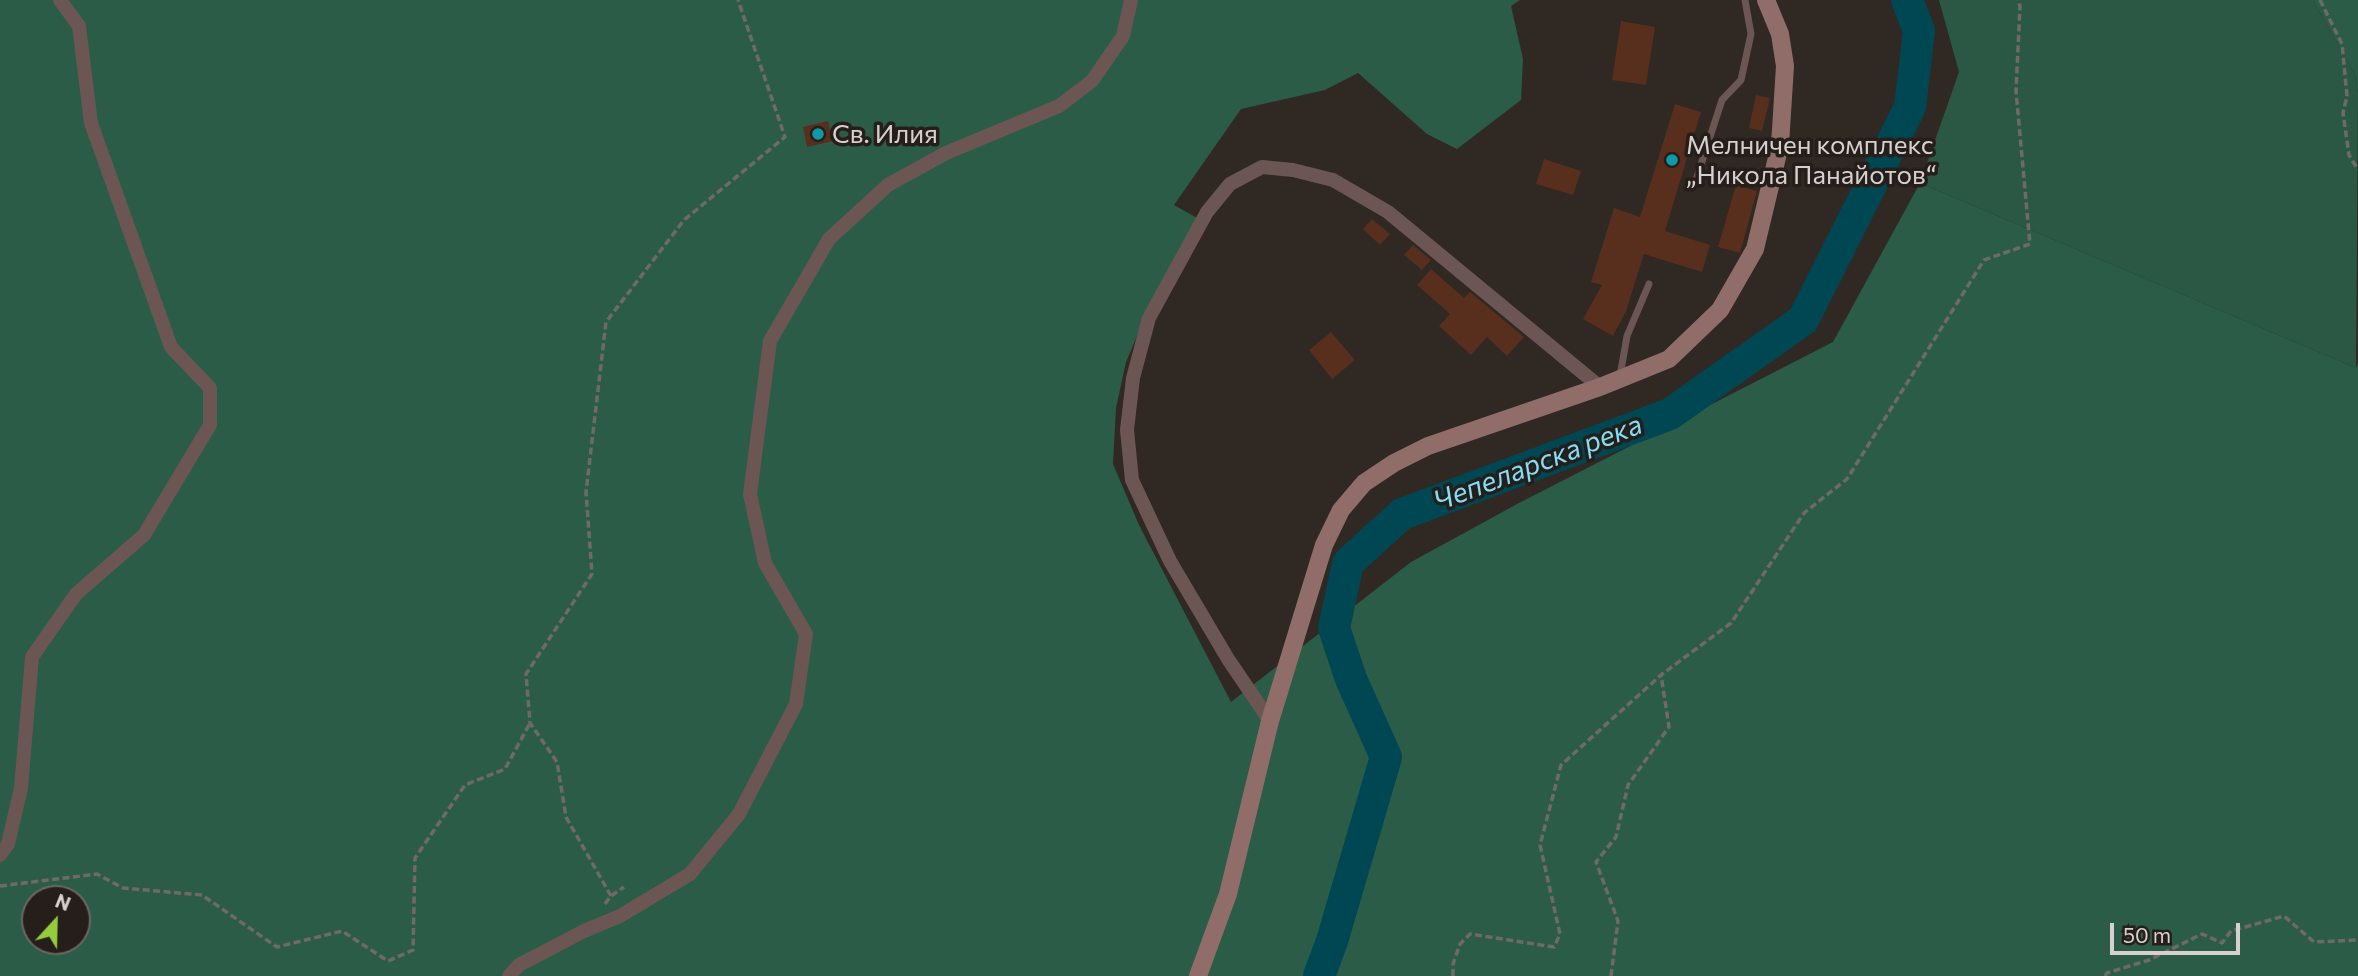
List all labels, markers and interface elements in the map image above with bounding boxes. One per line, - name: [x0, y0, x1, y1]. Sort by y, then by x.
- place label: Св. Илия: [832, 118, 938, 150]
- marker: Св. Илия: [810, 126, 826, 142]
- place label: Мелничен комплекс „Никола Панайотов“: [1686, 129, 1936, 190]
- marker: Мелничен комплекс „Никола Панайотов“: [1664, 152, 1680, 168]
- water label: Чепеларска река: [1429, 408, 1647, 518]
- north arrow: [21, 885, 91, 955]
- text: N: [52, 889, 74, 915]
- scale bar: [2113, 909, 2242, 953]
- text: 50 m: [2123, 922, 2171, 947]

